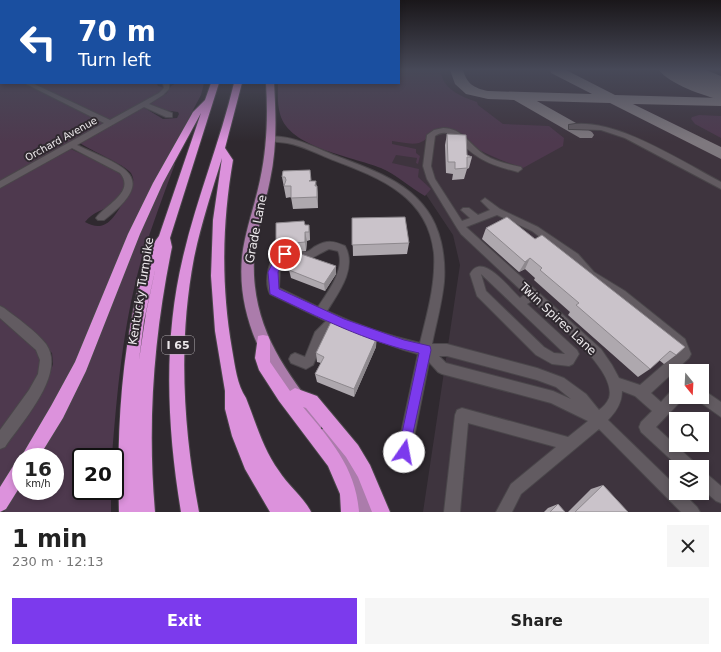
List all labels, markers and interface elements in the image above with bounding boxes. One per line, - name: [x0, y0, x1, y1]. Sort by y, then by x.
- text: 70 m: [78, 15, 156, 48]
- icon: left: [12, 16, 64, 68]
- text: Turn left: [78, 49, 151, 70]
- street label: Orchard Avenue: [23, 115, 99, 163]
- street label: Grade Lane: [243, 194, 269, 264]
- street label: Kentucky Turnpike: [126, 236, 156, 346]
- pin: [268, 237, 302, 271]
- icon: arrive: [274, 243, 296, 265]
- street label: Twin Spires Lane: [516, 279, 599, 358]
- road number: I 65: [162, 336, 194, 354]
- north arrow: [669, 364, 709, 404]
- map controls: [669, 364, 709, 500]
- button: search: [669, 412, 709, 452]
- position arrow: [383, 431, 425, 473]
- speed limit sign: 20: [72, 448, 124, 500]
- text: 16: [24, 457, 52, 481]
- button: layers: [669, 460, 709, 500]
- text: km/h: [25, 478, 51, 489]
- text: 1 min: [12, 525, 87, 553]
- button: close: [667, 525, 709, 567]
- text: 230 m · 12:13: [12, 554, 103, 569]
- button: Exit: [12, 598, 357, 644]
- button: Share: [365, 598, 709, 644]

